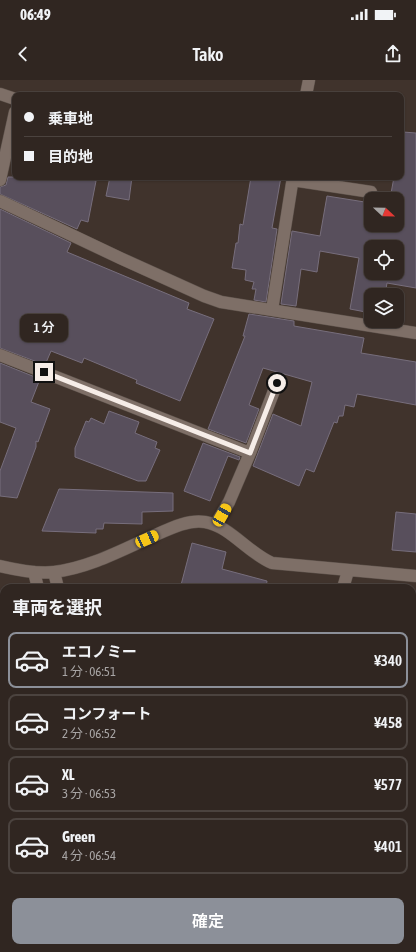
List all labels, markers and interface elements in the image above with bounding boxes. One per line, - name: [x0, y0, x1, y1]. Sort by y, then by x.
- text: 06:49: [20, 6, 51, 23]
- icon: back: [12, 43, 34, 65]
- icon: share: [382, 43, 404, 65]
- text: Tako: [192, 44, 224, 65]
- text: 乗車地: [48, 110, 93, 127]
- text: 目的地: [48, 148, 93, 165]
- north arrow: [364, 192, 404, 232]
- map controls: [364, 192, 404, 328]
- button: locate: [364, 240, 404, 280]
- button: layers: [364, 288, 404, 328]
- callout: 1 分: [20, 314, 68, 342]
- text: 1 分: [34, 320, 54, 335]
- route end: [35, 363, 53, 381]
- route start: [268, 374, 286, 392]
- car: [211, 502, 233, 528]
- car: [134, 529, 160, 549]
- text: 車両を選択: [12, 597, 102, 618]
- icon: car: [14, 642, 50, 678]
- text: エコノミー: [62, 643, 137, 660]
- text: ¥340: [374, 652, 402, 669]
- text: 1 分 · 06:51: [62, 664, 116, 679]
- icon: car: [14, 704, 50, 740]
- text: コンフォート: [62, 705, 152, 722]
- text: ¥458: [374, 714, 402, 731]
- text: 2 分 · 06:52: [62, 726, 116, 741]
- icon: car: [14, 766, 50, 802]
- text: XL: [62, 766, 75, 783]
- text: ¥577: [374, 776, 402, 793]
- text: 3 分 · 06:53: [62, 786, 116, 801]
- icon: car: [14, 828, 50, 864]
- text: Green: [62, 828, 95, 845]
- text: ¥401: [374, 838, 402, 855]
- text: 4 分 · 06:54: [62, 848, 116, 863]
- button: 確定: [12, 898, 404, 944]

